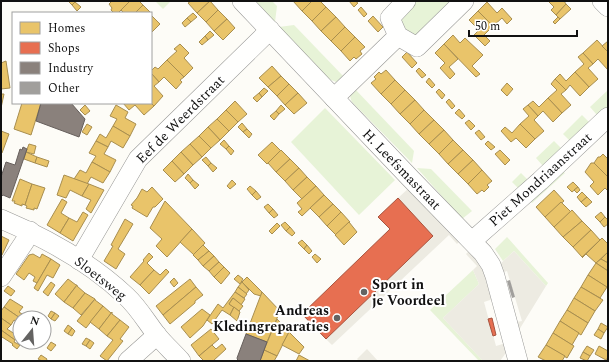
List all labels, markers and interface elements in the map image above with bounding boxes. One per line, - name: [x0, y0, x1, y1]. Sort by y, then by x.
- legend: [12, 12, 152, 104]
- scale bar: [469, 12, 577, 38]
- text: 50 m: [475, 17, 500, 36]
- text: Homes: [48, 19, 86, 38]
- text: Shops: [48, 39, 80, 58]
- text: Industry: [48, 59, 94, 78]
- street label: Eef de Weerdstraat: [131, 70, 230, 169]
- text: Other: [48, 79, 80, 98]
- street label: H. Leefsmastraat: [357, 124, 446, 215]
- street label: Piet Mondriaanstraat: [484, 127, 597, 232]
- street label: Sloetsweg: [70, 251, 132, 306]
- place label: Sport in je Voordeel: [372, 274, 446, 311]
- marker: Sport in je Voordeel: [359, 287, 369, 297]
- place label: Andreas Kledingreparaties: [213, 300, 329, 337]
- north arrow: [12, 310, 52, 350]
- text: N: [28, 311, 42, 330]
- marker: Andreas Kledingreparaties: [332, 313, 342, 323]

